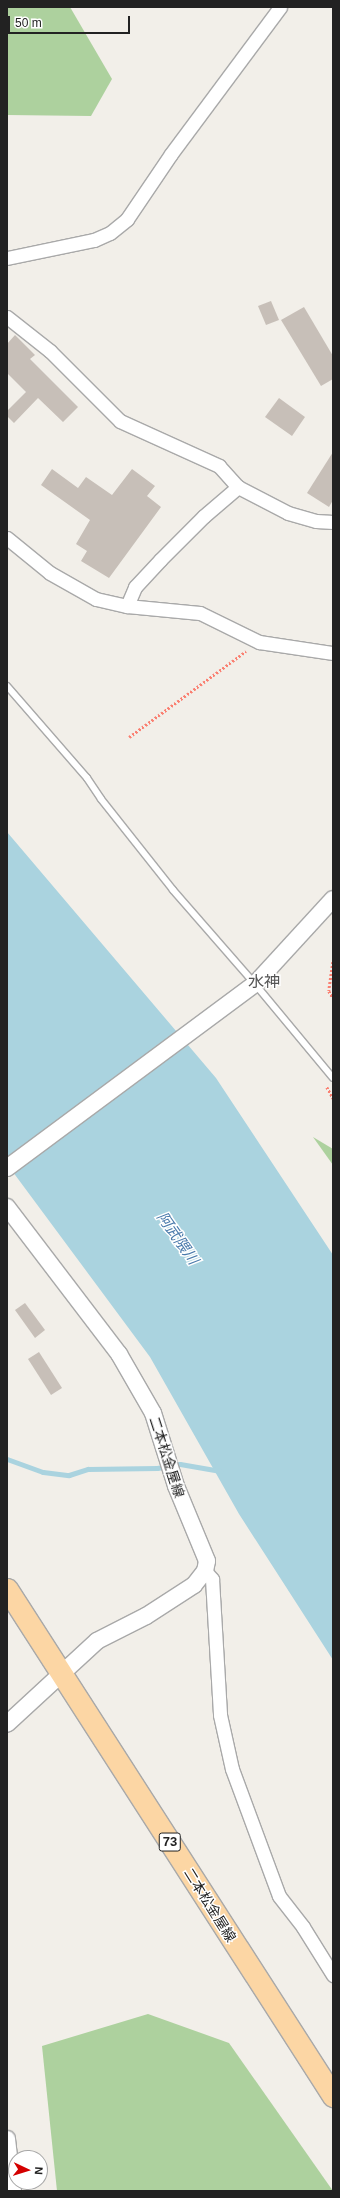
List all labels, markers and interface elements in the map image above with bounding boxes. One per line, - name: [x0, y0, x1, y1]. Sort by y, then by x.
- scale bar: [10, 8, 132, 34]
- text: 50 m: [15, 16, 42, 30]
- district label: 水神: [248, 972, 280, 992]
- water label: 阿武隈川: [153, 1208, 203, 1268]
- street label: 二本松金屋線: [146, 1414, 188, 1500]
- road number: 73: [158, 1831, 182, 1853]
- street label: 二本松金屋線: [181, 1865, 239, 1945]
- north arrow: [8, 2150, 48, 2190]
- text: N: [33, 2166, 45, 2175]

